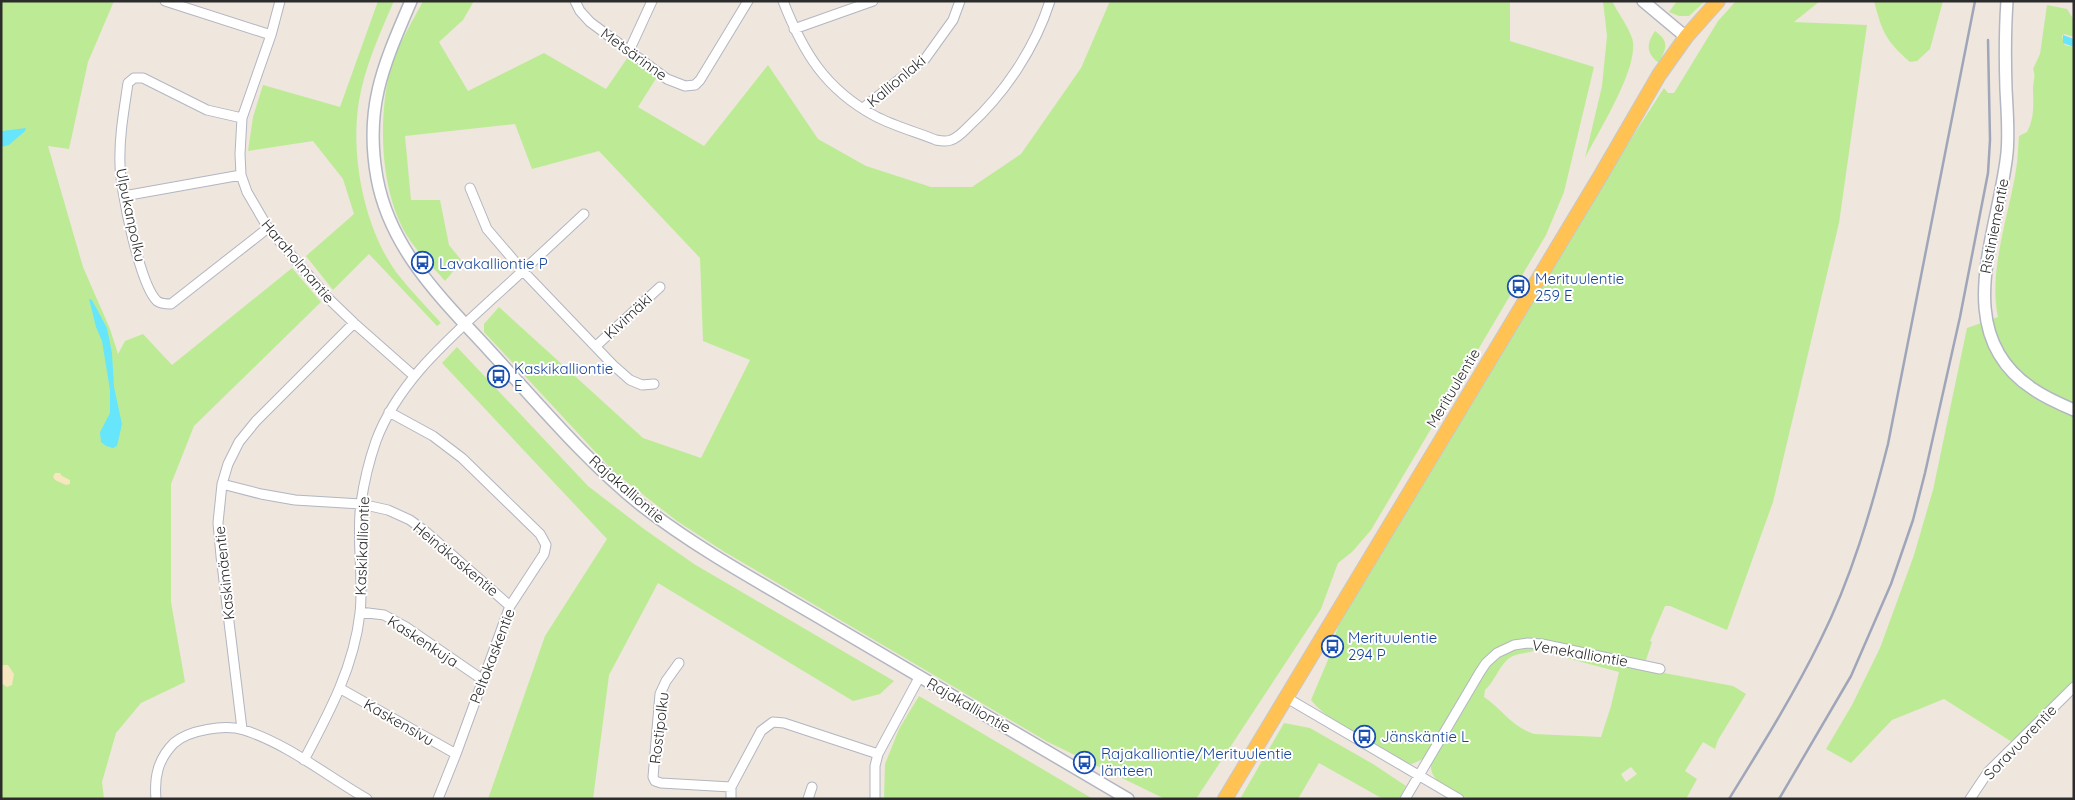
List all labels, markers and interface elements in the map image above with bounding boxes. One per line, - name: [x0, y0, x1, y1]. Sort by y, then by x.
- street label: Metsärinne: [597, 24, 671, 84]
- street label: Kallionlaki: [863, 51, 929, 111]
- street label: Ulpukanpolku: [112, 166, 150, 264]
- street label: Ristiniementie: [1975, 177, 2013, 275]
- street label: Haraholmantie: [257, 215, 339, 307]
- bus stop icon: Lavakalliontie P: [411, 251, 435, 275]
- place label: Lavakalliontie P: [439, 254, 548, 273]
- place label: Merituulentie 259 E: [1535, 269, 1624, 305]
- bus stop icon: Merituulentie 259 E: [1507, 275, 1531, 299]
- street label: Kivimäki: [600, 289, 656, 343]
- street label: Merituulentie: [1422, 345, 1484, 431]
- place label: Kaskikalliontie E: [514, 359, 613, 395]
- bus stop icon: Kaskikalliontie E: [486, 365, 510, 389]
- street label: Rajakalliontie: [585, 451, 669, 527]
- street label: Kaskikalliontie: [351, 496, 373, 596]
- street label: Heinäkaskentie: [409, 518, 503, 600]
- street label: Kaskimäentie: [210, 525, 238, 621]
- street label: Peltokaskentie: [465, 606, 519, 706]
- street label: Kaskenkuja: [384, 611, 462, 671]
- place label: Merituulentie 294 P: [1348, 628, 1437, 664]
- bus stop icon: Merituulentie 294 P: [1320, 634, 1344, 658]
- street label: Venekalliontie: [1531, 635, 1629, 671]
- street label: Rajakalliontie: [924, 673, 1014, 737]
- street label: Rostipolku: [645, 691, 673, 765]
- street label: Kaskensivu: [361, 694, 437, 750]
- street label: Soravuorentie: [1980, 701, 2060, 783]
- bus stop icon: Jänskäntie L: [1353, 724, 1377, 748]
- place label: Jänskäntie L: [1381, 727, 1469, 746]
- place label: Rajakalliontie/Merituulentie länteen: [1101, 744, 1292, 780]
- bus stop icon: Rajakalliontie/Merituulentie länteen: [1073, 750, 1097, 774]

